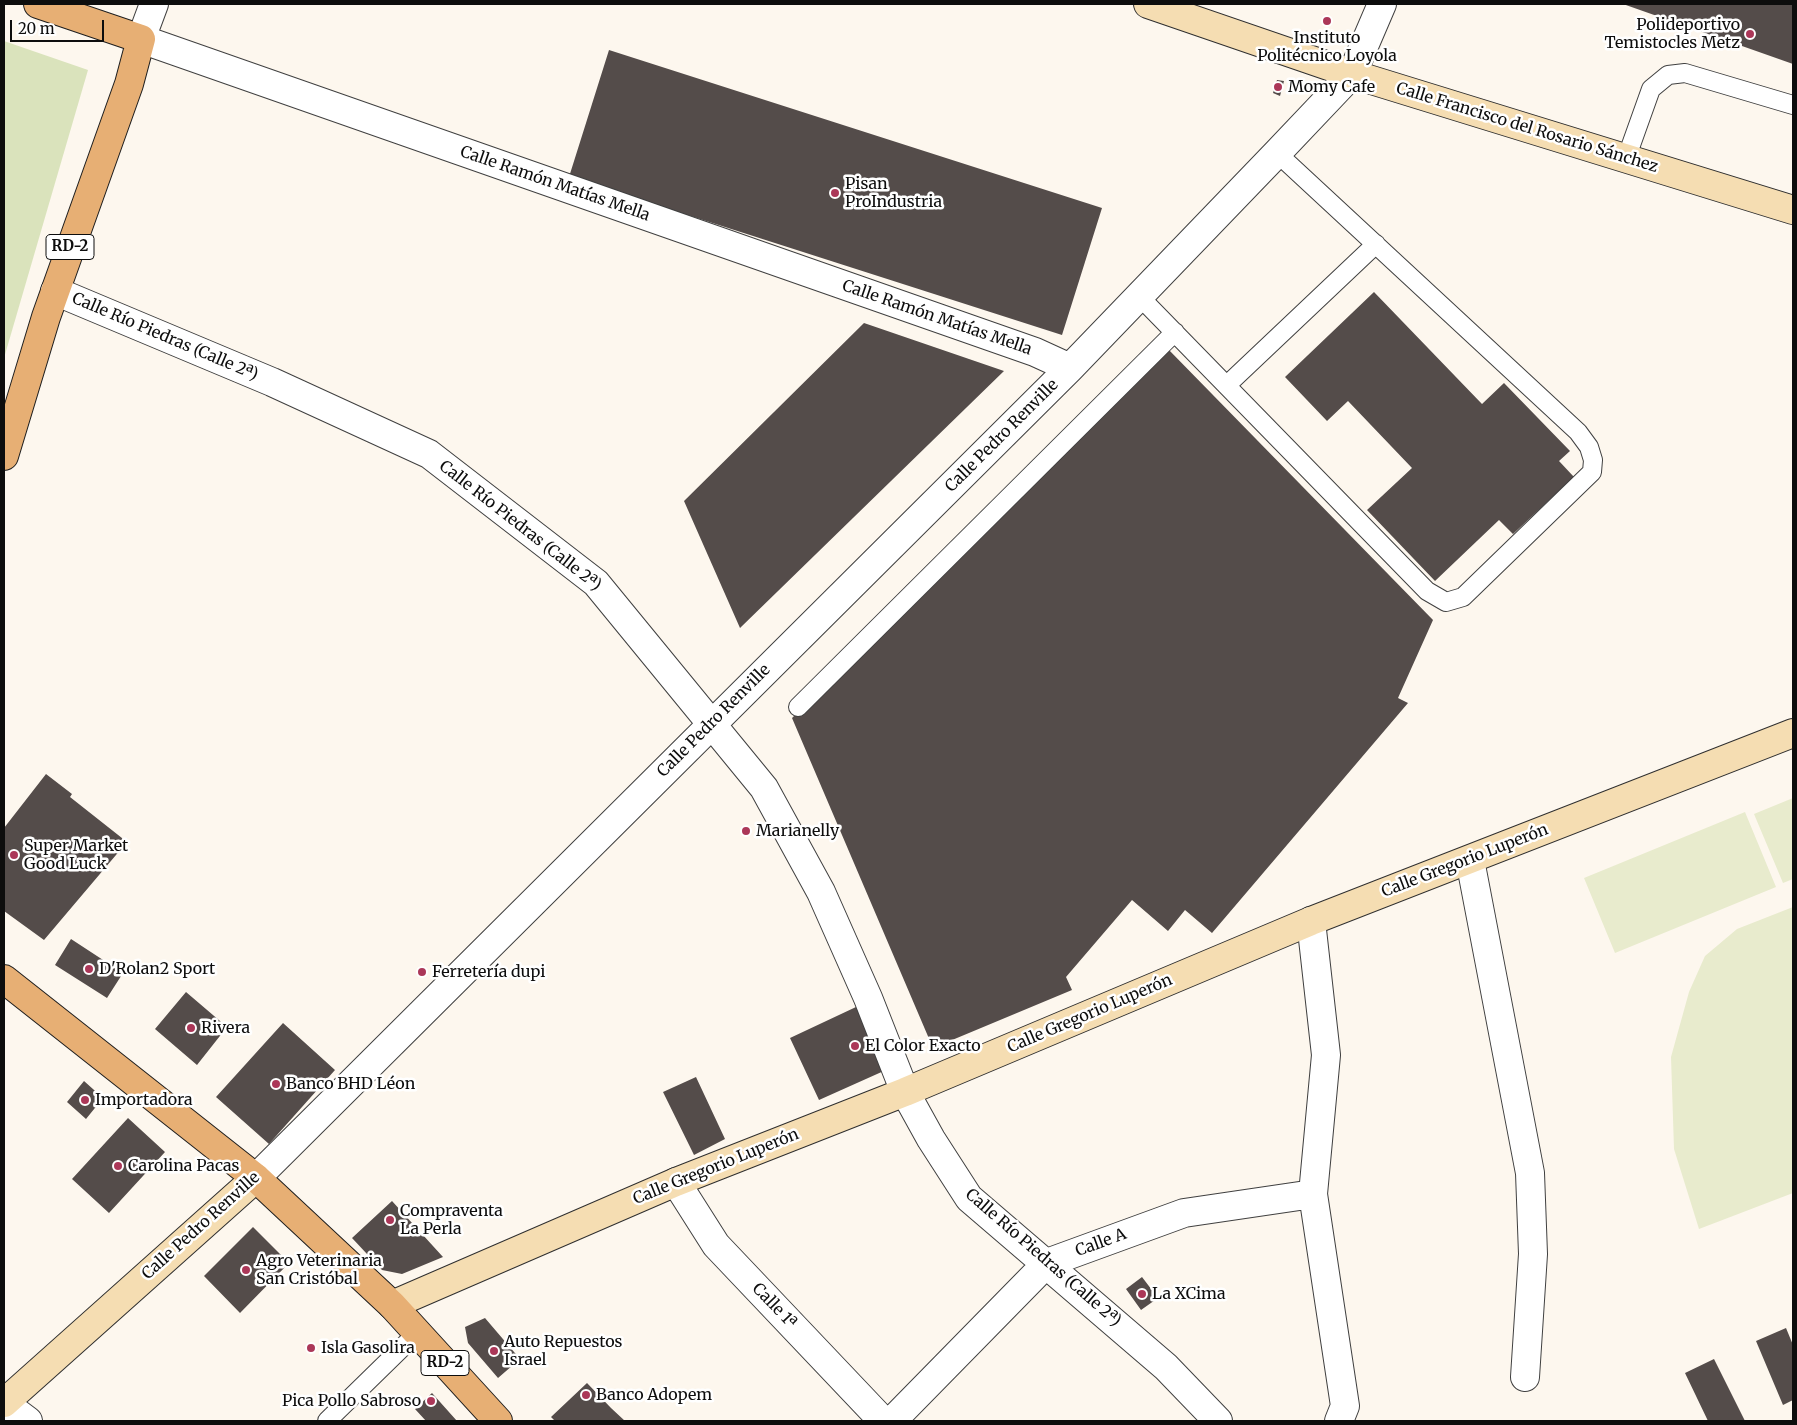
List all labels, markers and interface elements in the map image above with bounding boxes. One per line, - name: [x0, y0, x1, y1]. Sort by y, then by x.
- scale bar: [12, 10, 106, 42]
- marker: Instituto Politécnico Loyola: [1321, 15, 1333, 27]
- place label: Polideportivo Temistocles Metz: [1604, 15, 1740, 53]
- text: 20 m: [18, 19, 55, 38]
- place label: Instituto Politécnico Loyola: [1257, 28, 1397, 66]
- marker: Polideportivo Temistocles Metz: [1744, 28, 1756, 40]
- place label: Momy Cafe: [1288, 77, 1375, 97]
- street label: Calle Francisco del Rosario Sánchez: [1394, 79, 1660, 177]
- marker: Momy Cafe: [1272, 81, 1284, 93]
- street label: Calle Ramón Matías Mella: [458, 142, 652, 226]
- place label: Pisan ProIndustria: [845, 174, 942, 212]
- marker: Pisan ProIndustria: [829, 187, 841, 199]
- road number: RD-2: [46, 234, 94, 260]
- street label: Calle Ramón Matías Mella: [840, 276, 1034, 360]
- street label: Calle Río Piedras (Calle 2ª): [69, 289, 261, 385]
- street label: Calle Pedro Renville: [942, 376, 1062, 496]
- street label: Calle Río Piedras (Calle 2ª): [435, 457, 605, 595]
- street label: Calle Pedro Renville: [654, 661, 774, 781]
- street label: Calle Gregorio Luperón: [1379, 820, 1551, 902]
- place label: Marianelly: [756, 821, 839, 841]
- marker: Marianelly: [740, 825, 752, 837]
- place label: Super Market Good Luck: [24, 836, 128, 874]
- marker: Super Market Good Luck: [8, 849, 20, 861]
- place label: D'Rolan2 Sport: [99, 959, 215, 979]
- place label: Ferretería dupi: [432, 962, 545, 982]
- marker: D'Rolan2 Sport: [83, 963, 95, 975]
- marker: Ferretería dupi: [416, 966, 428, 978]
- street label: Calle Gregorio Luperón: [1005, 971, 1175, 1057]
- place label: Rivera: [201, 1018, 250, 1038]
- marker: Rivera: [185, 1022, 197, 1034]
- place label: El Color Exacto: [865, 1036, 981, 1056]
- marker: El Color Exacto: [849, 1040, 861, 1052]
- place label: Banco BHD Léon: [286, 1074, 415, 1094]
- marker: Banco BHD Léon: [270, 1078, 282, 1090]
- place label: Importadora: [95, 1090, 193, 1110]
- marker: Importadora: [79, 1094, 91, 1106]
- street label: Calle Gregorio Luperón: [630, 1125, 802, 1209]
- place label: Carolina Pacas: [128, 1156, 239, 1176]
- marker: Carolina Pacas: [112, 1160, 124, 1172]
- street label: Calle Pedro Renville: [138, 1168, 264, 1284]
- street label: Calle Río Piedras (Calle 2ª): [961, 1185, 1125, 1331]
- place label: Compraventa La Perla: [400, 1201, 503, 1239]
- marker: Compraventa La Perla: [384, 1214, 396, 1226]
- street label: Calle A: [1073, 1225, 1129, 1261]
- place label: Agro Veterinaria San Cristóbal: [256, 1251, 382, 1289]
- marker: Agro Veterinaria San Cristóbal: [240, 1264, 252, 1276]
- street label: Calle 1ª: [748, 1279, 800, 1333]
- place label: La XCima: [1152, 1284, 1226, 1304]
- marker: La XCima: [1136, 1288, 1148, 1300]
- place label: Auto Repuestos Israel: [504, 1332, 622, 1370]
- place label: Isla Gasolira: [321, 1338, 415, 1358]
- marker: Isla Gasolira: [305, 1342, 317, 1354]
- marker: Auto Repuestos Israel: [488, 1345, 500, 1357]
- road number: RD-2: [421, 1350, 469, 1376]
- place label: Banco Adopem: [596, 1385, 712, 1405]
- marker: Banco Adopem: [580, 1389, 592, 1401]
- place label: Pica Pollo Sabroso: [282, 1391, 421, 1411]
- marker: Pica Pollo Sabroso: [425, 1395, 437, 1407]

